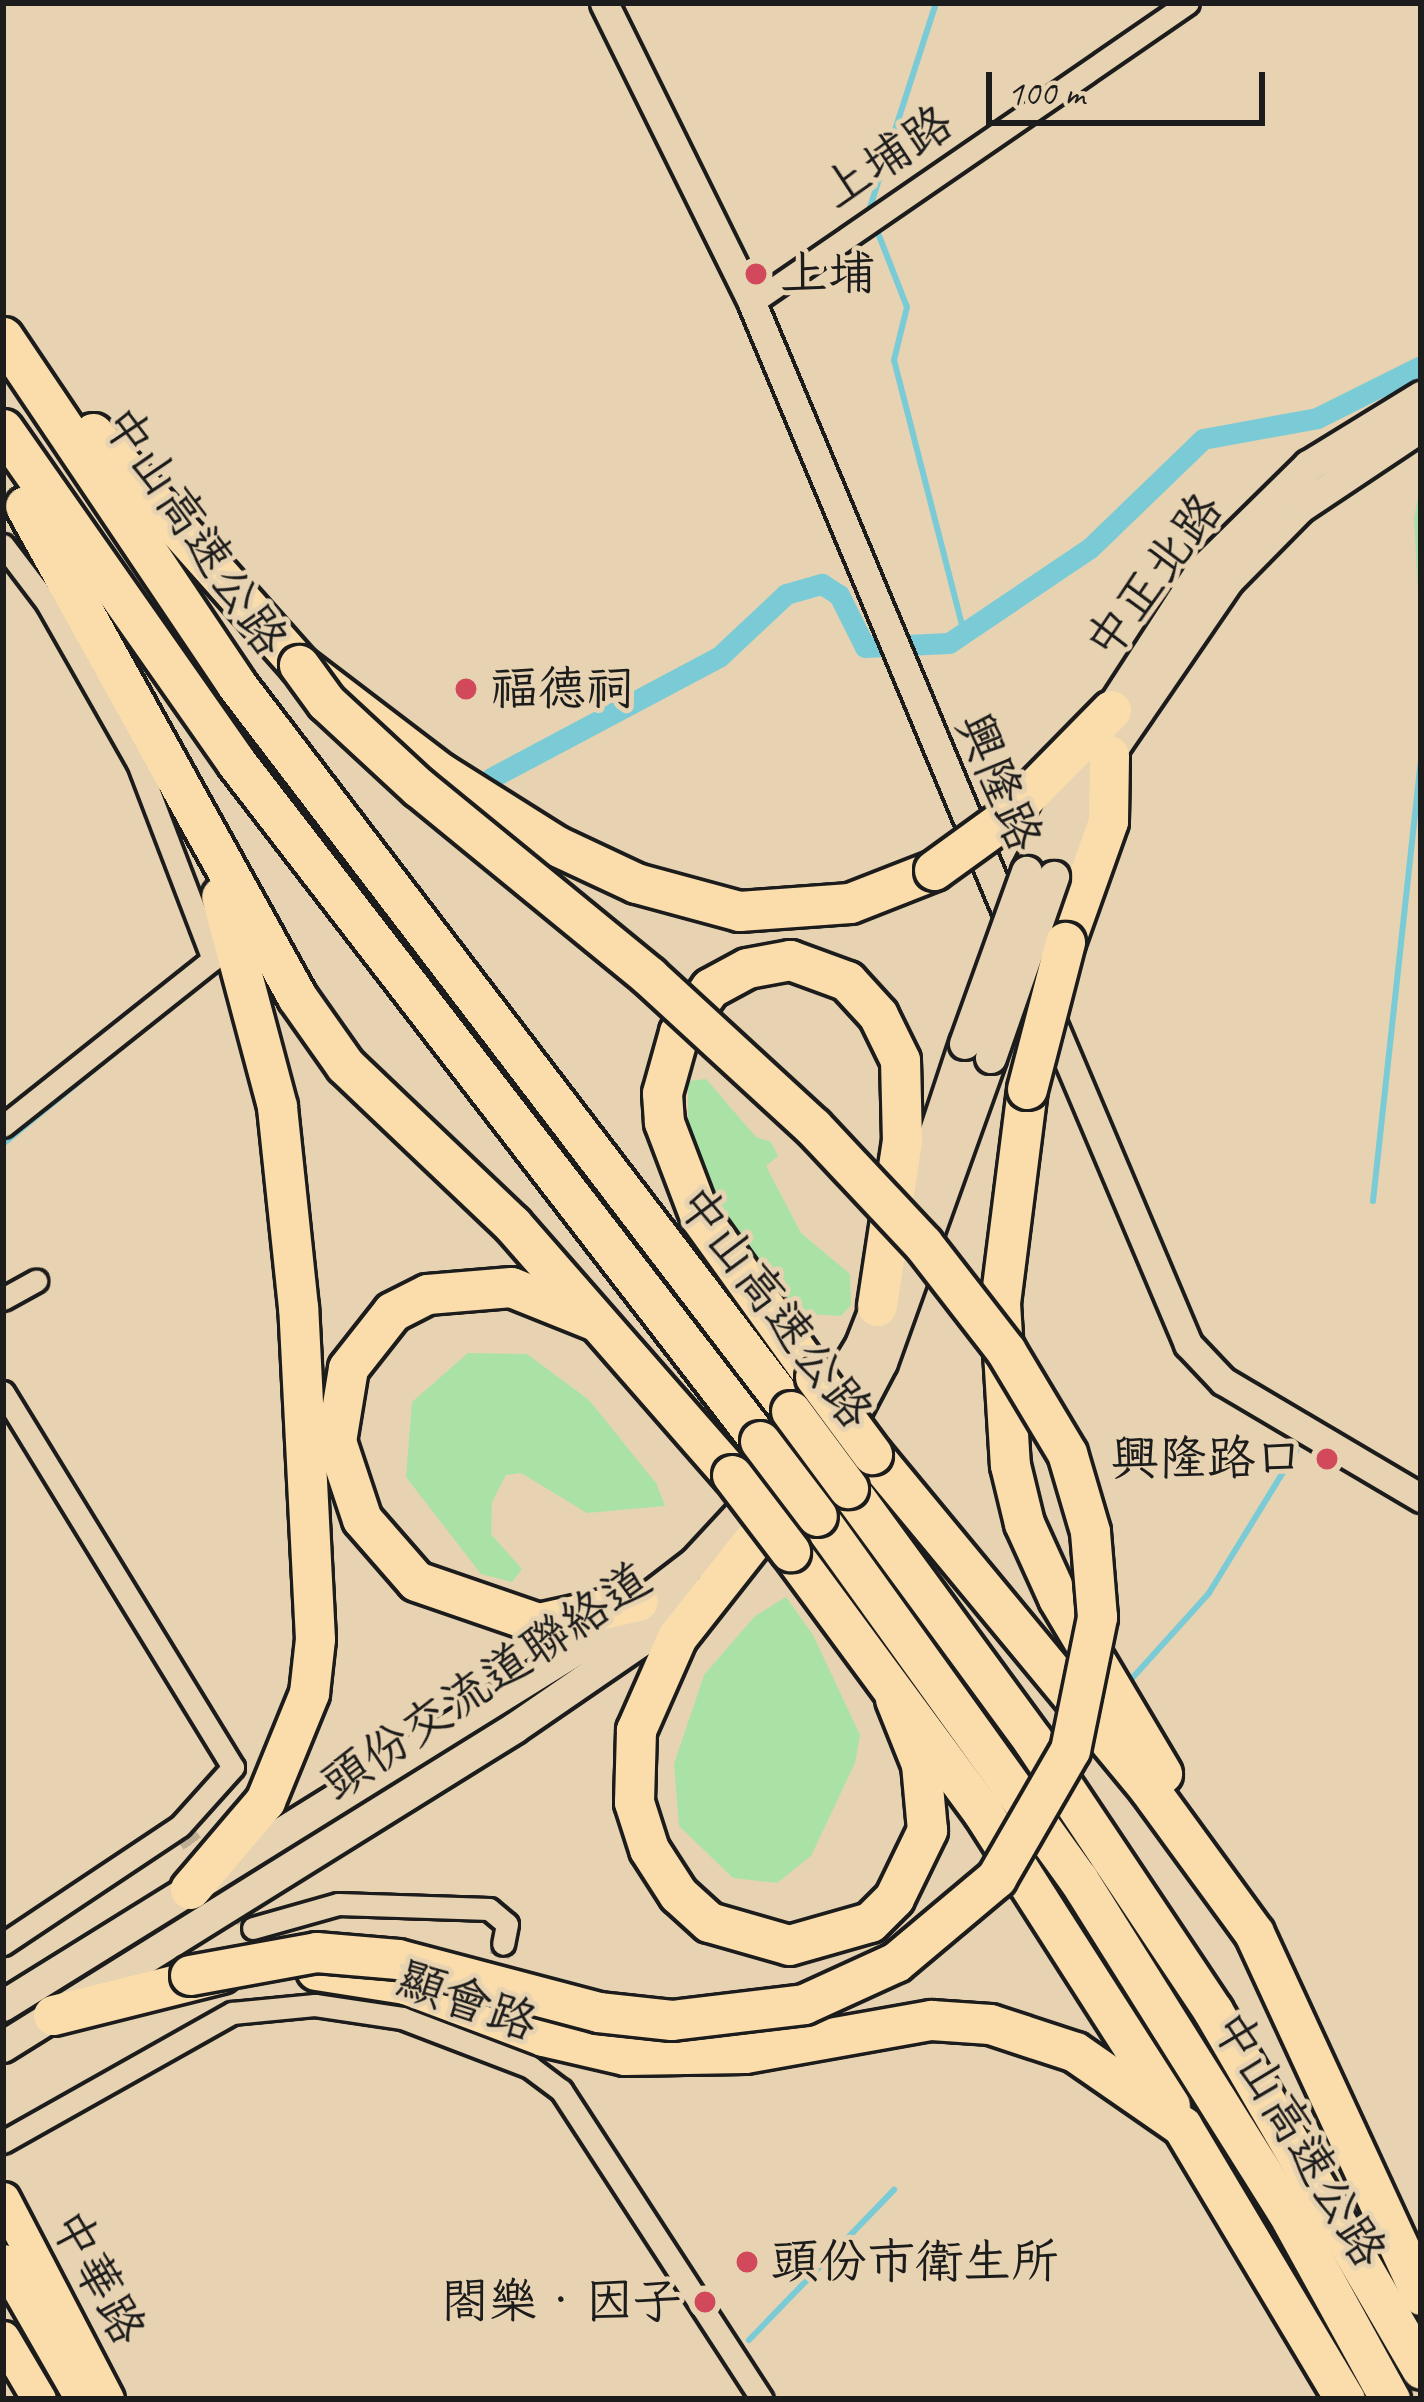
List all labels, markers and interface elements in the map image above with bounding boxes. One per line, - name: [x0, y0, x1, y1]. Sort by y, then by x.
- scale bar: [992, 48, 1271, 122]
- text: 100 m: [1007, 70, 1084, 116]
- street label: 上埔路: [811, 94, 963, 220]
- place label: 上埔: [780, 245, 876, 303]
- marker: 上埔: [743, 261, 769, 287]
- street label: 中山高速公路: [91, 396, 299, 666]
- street label: 中正北路: [1073, 482, 1235, 670]
- place label: 福德祠: [490, 660, 634, 718]
- marker: 福德祠: [453, 676, 479, 702]
- street label: 興隆路: [944, 704, 1054, 860]
- street label: 中山高速公路: [665, 1175, 885, 1439]
- place label: 興隆路口: [1111, 1430, 1303, 1488]
- marker: 興隆路口: [1314, 1446, 1340, 1472]
- street label: 頭份交流道聯絡道: [311, 1550, 661, 1812]
- street label: 顯會路: [389, 1949, 545, 2053]
- street label: 中山高速公路: [1200, 2001, 1398, 2277]
- street label: 中華路: [39, 2200, 157, 2354]
- place label: 頭份市衛生所: [771, 2233, 1059, 2291]
- marker: 頭份市衛生所: [734, 2249, 760, 2275]
- place label: 閤樂‧因子: [441, 2273, 681, 2331]
- marker: 閤樂‧因子: [692, 2289, 718, 2315]

